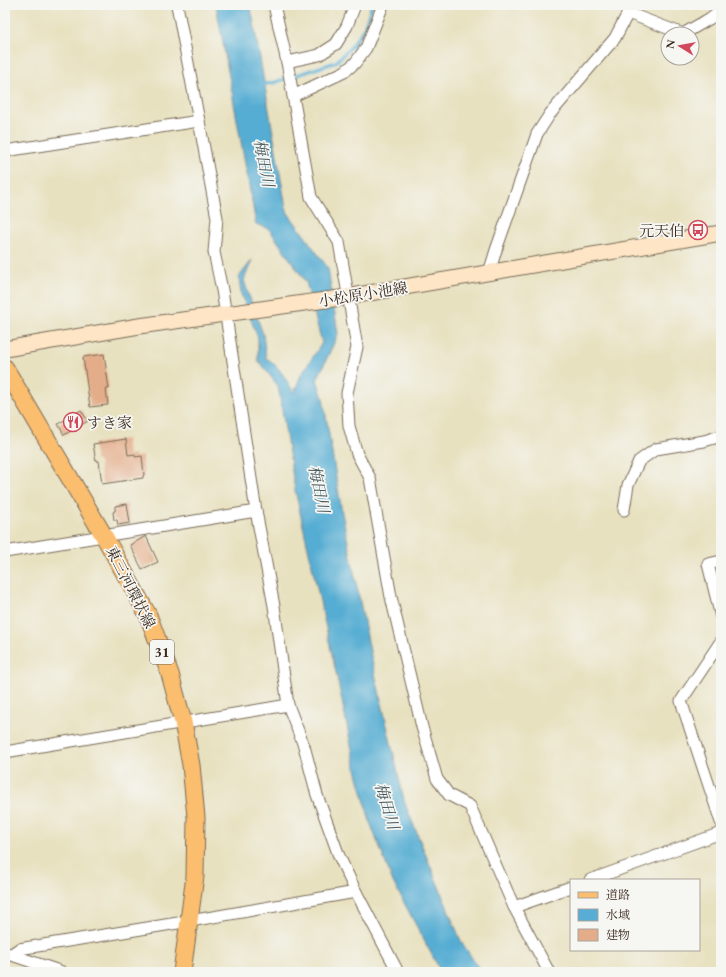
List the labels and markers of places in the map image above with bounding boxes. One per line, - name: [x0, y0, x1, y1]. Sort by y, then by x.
- bus stop icon: 元天伯: [687, 219, 709, 241]
- place label: 元天伯: [639, 221, 684, 240]
- restaurant icon: すき家: [62, 411, 84, 433]
- place label: すき家: [87, 413, 132, 432]

